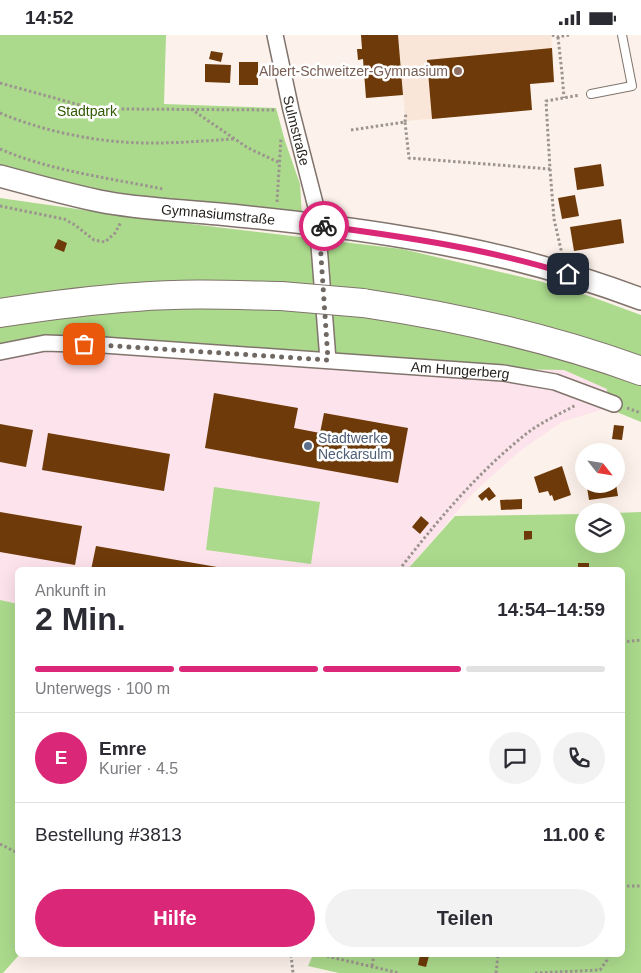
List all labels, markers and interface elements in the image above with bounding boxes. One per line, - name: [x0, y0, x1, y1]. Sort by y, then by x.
- text: 14:52: [25, 7, 74, 28]
- place label: Albert-Schweitzer-Gymnasium: [259, 63, 448, 79]
- marker: Albert-Schweitzer-Gymnasium: [452, 65, 464, 77]
- street label: Sulmstraße: [280, 94, 313, 168]
- park label: Stadtpark: [57, 103, 118, 119]
- street label: Gymnasiumstraße: [160, 201, 276, 228]
- courier: [299, 201, 349, 251]
- icon: bike: [310, 212, 338, 240]
- pin: [547, 253, 589, 295]
- icon: home: [554, 260, 582, 288]
- pin: [63, 323, 105, 365]
- icon: bag: [70, 330, 98, 358]
- street label: Am Hungerberg: [410, 359, 511, 382]
- place label: Stadtwerke Neckarsulm: [318, 430, 392, 462]
- marker: Stadtwerke Neckarsulm: [302, 440, 314, 452]
- north arrow: [575, 443, 625, 493]
- map controls: [575, 443, 625, 553]
- button: layers: [575, 503, 625, 553]
- text: Ankunft in: [35, 582, 106, 599]
- text: 14:54–14:59: [497, 599, 605, 620]
- text: 2 Min.: [35, 601, 126, 637]
- text: Unterwegs · 100 m: [35, 680, 170, 697]
- button: chat: [489, 732, 541, 784]
- button: phone: [553, 732, 605, 784]
- text: Emre: [99, 738, 147, 759]
- text: E: [55, 747, 67, 768]
- text: Kurier · 4.5: [99, 760, 178, 777]
- text: Bestellung #3813: [35, 824, 182, 845]
- text: 11.00 €: [543, 824, 605, 845]
- button: Hilfe: [35, 889, 315, 947]
- button: Teilen: [325, 889, 605, 947]

